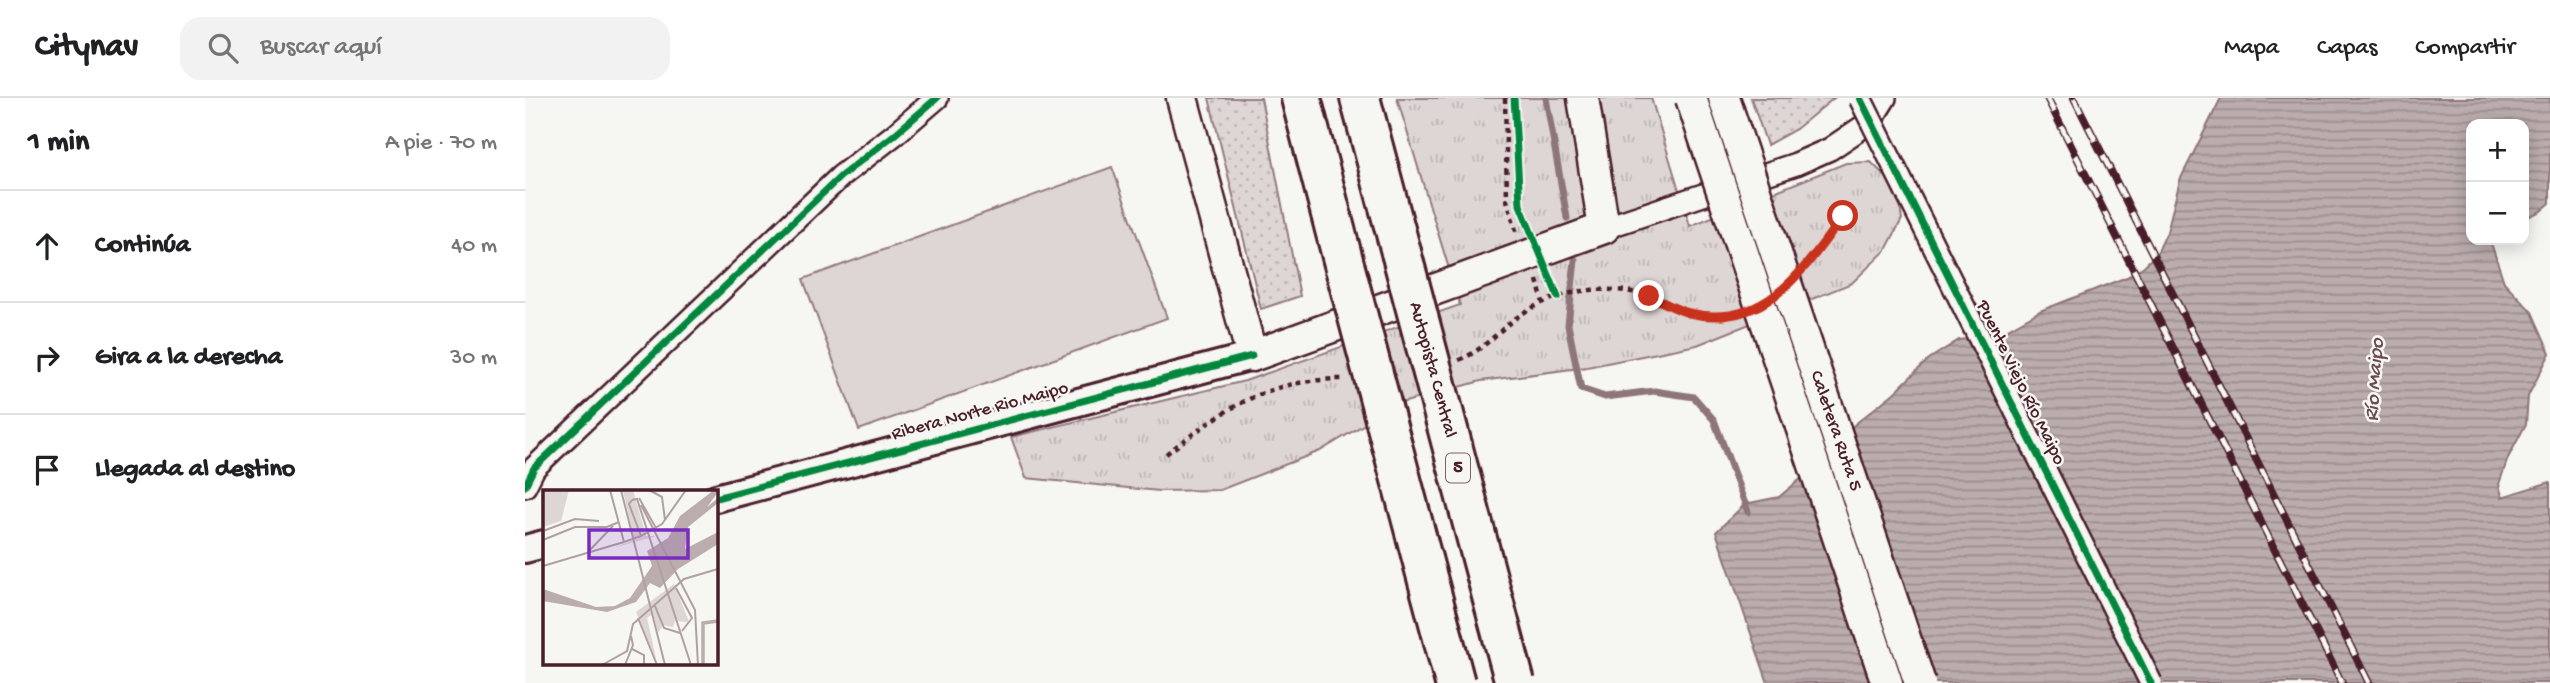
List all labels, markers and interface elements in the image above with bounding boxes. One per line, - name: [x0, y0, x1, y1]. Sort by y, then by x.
- search box: [180, 17, 670, 80]
- text: Citynav: [35, 29, 138, 67]
- icon: search: [204, 29, 242, 67]
- text: Buscar aquí: [260, 33, 382, 64]
- text: Mapa: [2224, 34, 2279, 63]
- text: Capas: [2317, 34, 2377, 63]
- text: Compartir: [2415, 34, 2515, 63]
- map controls: [2466, 119, 2529, 245]
- button: +: [2466, 119, 2529, 182]
- text: 1 min: [28, 126, 89, 161]
- text: A pie · 70 m: [385, 130, 497, 157]
- button: −: [2466, 182, 2529, 245]
- route start: [1827, 200, 1858, 231]
- icon: ahead: [28, 227, 66, 265]
- text: Continúa: [95, 231, 190, 262]
- text: 40 m: [451, 233, 497, 260]
- route end: [1633, 280, 1664, 311]
- street label: Puente Viejo Río Maipo: [1970, 296, 2070, 469]
- street label: Autopista Central: [1403, 300, 1461, 440]
- water label: Río Maipo: [2361, 336, 2391, 422]
- icon: right: [28, 339, 66, 377]
- text: Gira a la derecha: [95, 343, 282, 374]
- text: 30 m: [450, 345, 497, 372]
- street label: Caletera Ruta 5: [1804, 368, 1866, 494]
- street label: Ribera Norte Rio Maipo: [889, 377, 1071, 447]
- icon: arrive: [28, 451, 66, 489]
- road number: 5: [1446, 454, 1470, 482]
- text: Llegada al destino: [95, 455, 295, 486]
- inset map: [543, 490, 717, 666]

